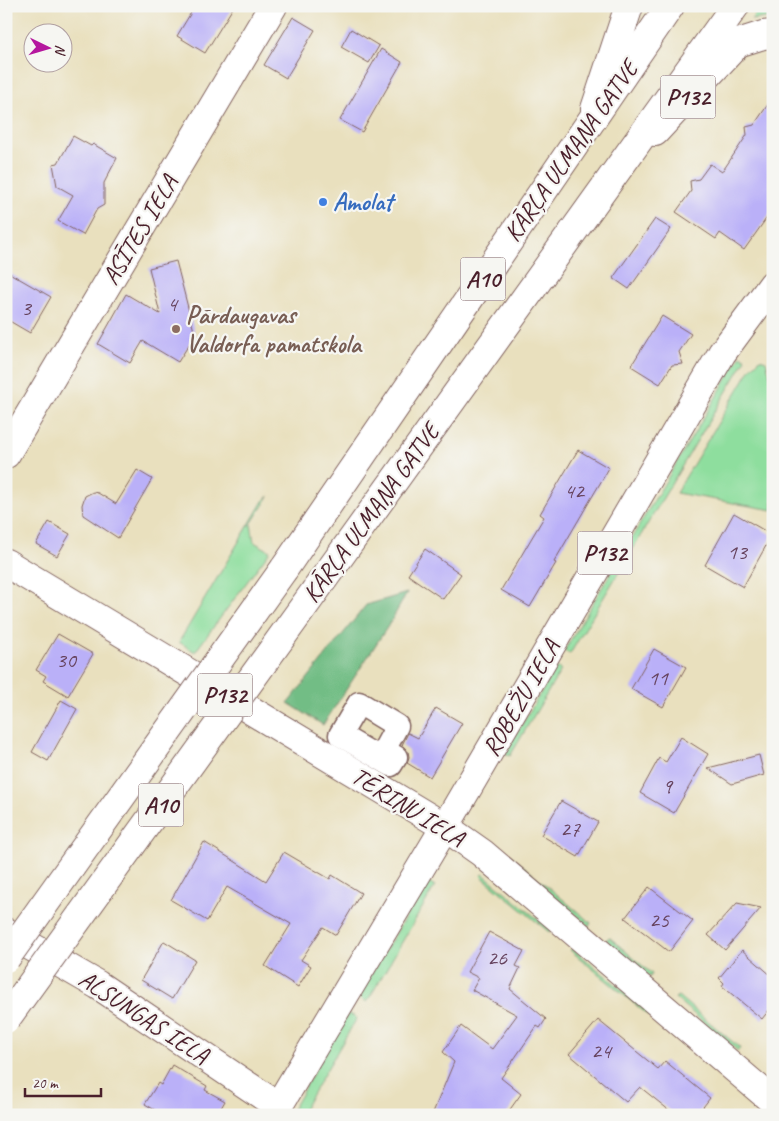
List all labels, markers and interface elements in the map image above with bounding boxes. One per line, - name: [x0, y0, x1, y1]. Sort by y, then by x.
- north arrow: [22, 22, 72, 72]
- text: N: [51, 44, 69, 56]
- street label: KĀRĻA ULMAŅA GATVE: [497, 52, 647, 248]
- road number: P132: [660, 75, 716, 118]
- street label: ASĪTES IELA: [95, 168, 186, 291]
- place label: Amolat: [333, 186, 396, 218]
- marker: Amolat: [317, 196, 329, 208]
- road number: A10: [460, 258, 506, 300]
- house number: 4: [167, 290, 179, 318]
- house number: 3: [21, 294, 33, 322]
- place label: Pārdaugavas Valdorfa pamatskola: [186, 299, 363, 360]
- marker: Pārdaugavas Valdorfa pamatskola: [170, 323, 182, 335]
- street label: KĀRĻA ULMAŅA GATVE: [295, 414, 449, 609]
- house number: 42: [564, 477, 586, 505]
- road number: P132: [578, 532, 632, 574]
- house number: 13: [727, 538, 749, 566]
- street label: ROBEŽU IELA: [475, 633, 568, 762]
- house number: 30: [56, 646, 78, 674]
- house number: 11: [648, 664, 669, 692]
- road number: P132: [198, 674, 252, 716]
- street label: TĒRIŅU IELA: [346, 760, 472, 855]
- house number: 9: [662, 772, 674, 800]
- road number: A10: [138, 784, 184, 826]
- house number: 27: [560, 815, 581, 843]
- house number: 25: [649, 906, 670, 934]
- house number: 26: [487, 944, 508, 972]
- street label: ALSUNGAS IELA: [73, 963, 216, 1071]
- house number: 24: [591, 1037, 613, 1065]
- scale bar: [25, 1066, 101, 1098]
- text: 20 m: [32, 1074, 59, 1093]

